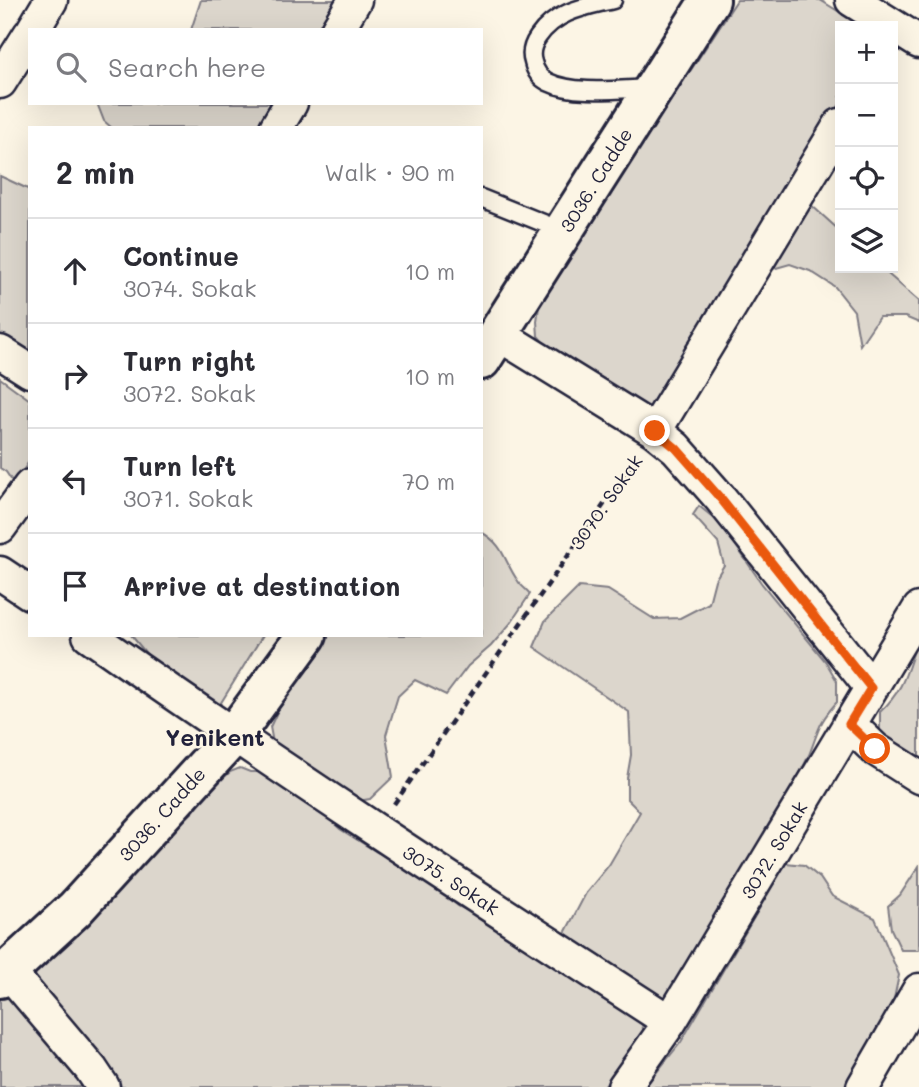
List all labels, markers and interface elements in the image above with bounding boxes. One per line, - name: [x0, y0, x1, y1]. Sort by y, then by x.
- map controls: [835, 21, 898, 273]
- button: +: [835, 21, 898, 84]
- search box: [28, 28, 483, 105]
- icon: search: [52, 48, 90, 86]
- text: Search here: [108, 50, 266, 84]
- button: −: [835, 84, 898, 147]
- street label: 3036. Cadde: [554, 123, 638, 237]
- button: locate: [835, 147, 898, 210]
- text: 2 min: [56, 152, 135, 192]
- text: Walk · 90 m: [324, 157, 455, 187]
- button: layers: [835, 210, 898, 273]
- text: Continue: [123, 239, 239, 273]
- icon: ahead: [56, 252, 94, 290]
- text: 10 m: [405, 256, 455, 286]
- text: 3074. Sokak: [123, 273, 256, 303]
- text: Turn right: [123, 344, 256, 378]
- icon: right: [56, 357, 94, 395]
- text: 10 m: [405, 361, 455, 391]
- text: 3072. Sokak: [123, 378, 256, 408]
- route end: [639, 415, 670, 446]
- text: Turn left: [123, 449, 236, 483]
- street label: 3070. Sokak: [564, 449, 648, 554]
- icon: left: [56, 462, 94, 500]
- text: 70 m: [402, 466, 455, 496]
- text: 3071. Sokak: [123, 483, 253, 513]
- icon: arrive: [56, 567, 94, 605]
- text: Arrive at destination: [123, 569, 400, 603]
- district label: Yenikent: [165, 722, 265, 752]
- route start: [859, 733, 890, 764]
- street label: 3036. Cadde: [113, 761, 211, 866]
- street label: 3072. Sokak: [735, 796, 813, 903]
- street label: 3075. Sokak: [398, 839, 504, 920]

